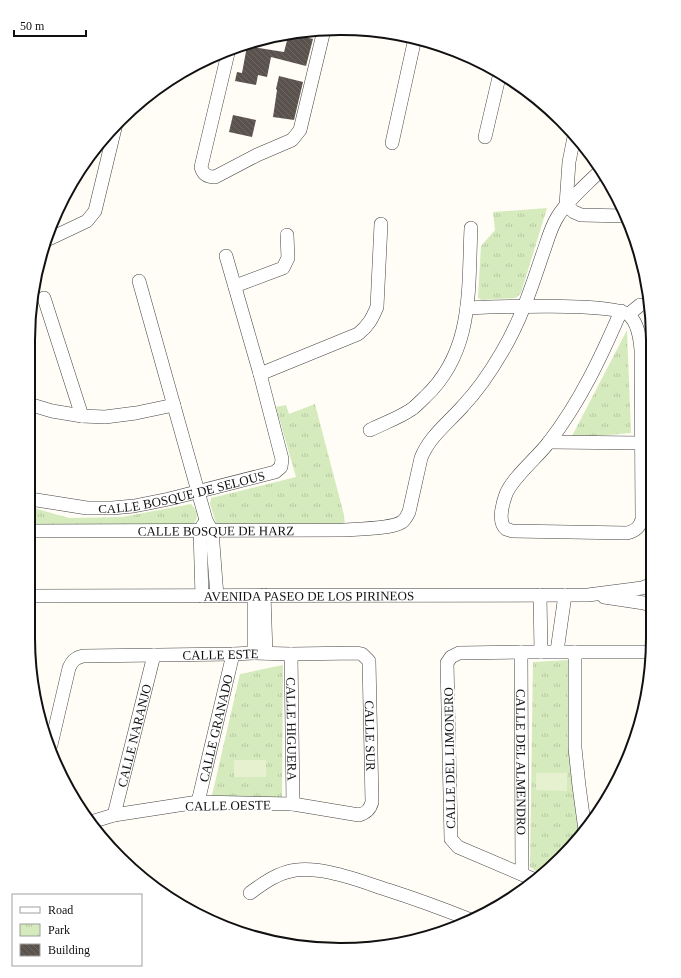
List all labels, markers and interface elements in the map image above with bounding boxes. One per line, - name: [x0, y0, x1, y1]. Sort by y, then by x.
- scale bar: [14, 12, 86, 38]
- text: 50 m: [20, 19, 45, 33]
- street label: CALLE BOSQUE DE SELOUS: [98, 468, 267, 516]
- street label: CALLE BOSQUE DE HARZ: [138, 523, 294, 539]
- street label: AVENIDA PASEO DE LOS PIRINEOS: [204, 588, 414, 604]
- street label: CALLE ESTE: [182, 646, 259, 663]
- street label: CALLE GRANADO: [196, 673, 236, 783]
- street label: CALLE HIGUERA: [283, 677, 300, 782]
- street label: CALLE NARANJO: [114, 682, 154, 789]
- street label: CALLE DEL LIMONERO: [441, 687, 458, 829]
- street label: CALLE DEL ALMENDRO: [513, 689, 529, 835]
- street label: CALLE SUR: [362, 700, 378, 771]
- street label: CALLE OESTE: [185, 797, 271, 814]
- legend: [12, 894, 142, 966]
- text: Road: [48, 903, 73, 917]
- text: Park: [48, 923, 70, 937]
- text: Building: [48, 943, 90, 957]

